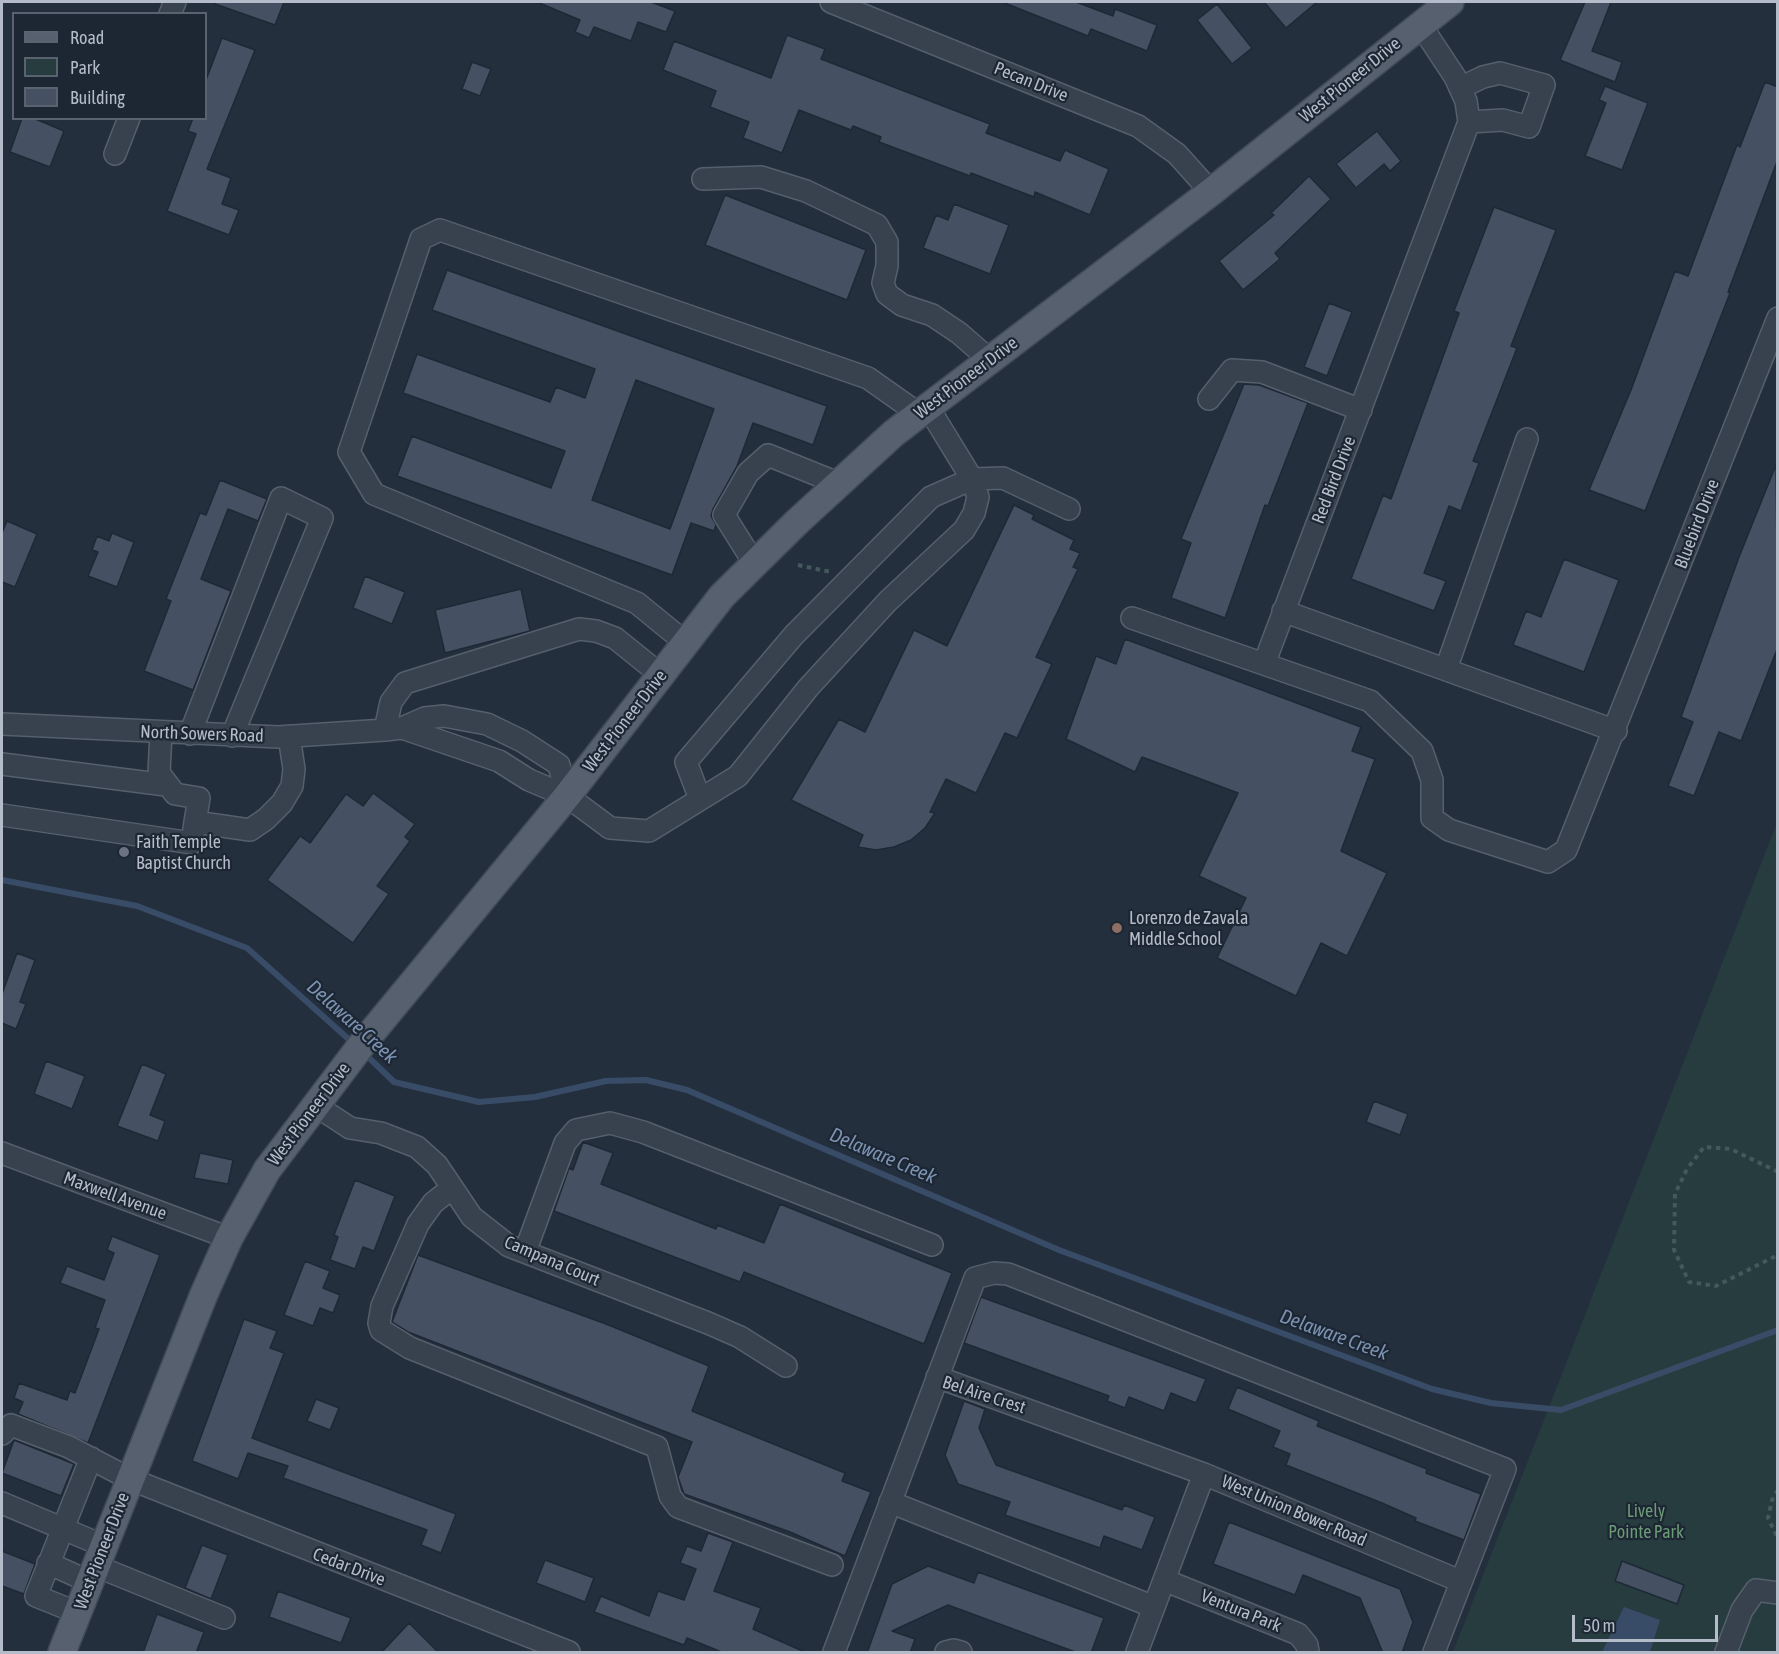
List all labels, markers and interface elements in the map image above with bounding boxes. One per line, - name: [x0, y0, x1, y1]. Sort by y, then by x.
- legend: [12, 12, 207, 120]
- text: Road: [70, 27, 104, 48]
- street label: West Pioneer Drive: [1295, 33, 1405, 127]
- text: Park: [70, 57, 100, 78]
- street label: Pecan Drive: [991, 57, 1071, 107]
- text: Building: [70, 87, 125, 108]
- street label: West Pioneer Drive: [910, 332, 1022, 424]
- street label: Red Bird Drive: [1307, 433, 1361, 527]
- street label: Bluebird Drive: [1670, 476, 1724, 572]
- street label: West Pioneer Drive: [578, 666, 672, 776]
- street label: North Sowers Road: [140, 721, 264, 747]
- place label: Faith Temple Baptist Church: [136, 831, 231, 874]
- marker: Faith Temple Baptist Church: [117, 845, 131, 859]
- place label: Lorenzo de Zavala Middle School: [1129, 907, 1248, 950]
- marker: Lorenzo de Zavala Middle School: [1110, 921, 1124, 935]
- water label: Delaware Creek: [302, 975, 402, 1069]
- street label: West Pioneer Drive: [263, 1058, 355, 1170]
- water label: Delaware Creek: [826, 1123, 940, 1189]
- street label: Maxwell Avenue: [60, 1167, 170, 1225]
- street label: Campana Court: [501, 1231, 603, 1291]
- water label: Delaware Creek: [1277, 1304, 1391, 1366]
- street label: Bel Aire Crest: [940, 1371, 1028, 1419]
- street label: West Union Bower Road: [1218, 1471, 1370, 1551]
- street label: West Pioneer Drive: [70, 1490, 134, 1612]
- park label: Lively Pointe Park: [1608, 1500, 1684, 1543]
- street label: Cedar Drive: [310, 1543, 388, 1591]
- street label: Ventura Park: [1198, 1585, 1284, 1637]
- scale bar: [1575, 1603, 1720, 1641]
- text: 50 m: [1583, 1615, 1615, 1636]

